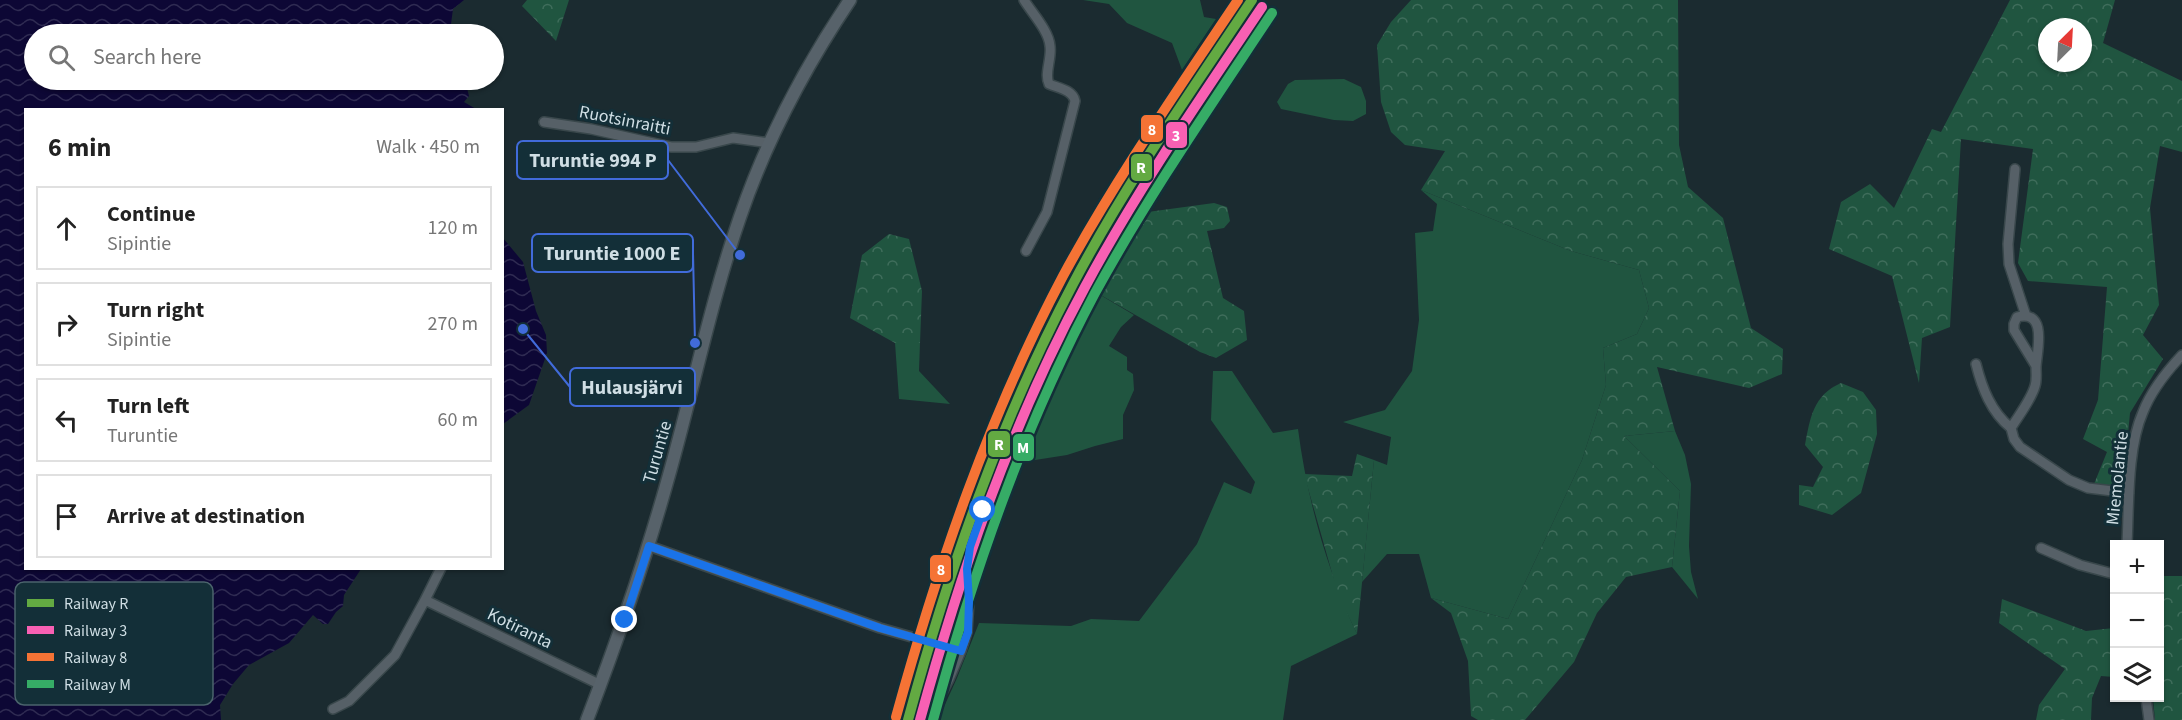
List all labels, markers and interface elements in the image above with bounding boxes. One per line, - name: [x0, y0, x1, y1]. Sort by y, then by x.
- north arrow: [2038, 18, 2092, 72]
- search box: [24, 24, 504, 90]
- icon: search: [45, 41, 78, 74]
- text: Search here: [93, 41, 201, 73]
- street label: Ruotsinraitti: [577, 99, 673, 142]
- line badge: 8: [1140, 114, 1164, 143]
- text: 8: [1148, 119, 1156, 141]
- line badge: 3: [1165, 121, 1188, 149]
- text: 3: [1172, 125, 1180, 147]
- text: 6 min: [48, 129, 111, 166]
- text: Walk · 450 m: [376, 133, 480, 161]
- callout: Turuntie 994 P: [517, 141, 668, 179]
- text: Turuntie 994 P: [529, 147, 657, 175]
- line badge: R: [1130, 153, 1153, 182]
- text: R: [1136, 157, 1146, 179]
- text: Continue: [107, 198, 196, 230]
- icon: ahead: [50, 212, 83, 245]
- text: 120 m: [428, 214, 478, 242]
- text: Sipintie: [107, 230, 171, 258]
- callout: Turuntie 1000 E: [532, 234, 693, 272]
- text: Turuntie 1000 E: [543, 240, 681, 268]
- text: Turn right: [107, 294, 204, 326]
- icon: right: [50, 308, 83, 341]
- text: 270 m: [428, 310, 478, 338]
- text: Sipintie: [107, 326, 171, 354]
- callout: Hulausjärvi: [570, 368, 695, 406]
- text: Hulausjärvi: [581, 374, 683, 402]
- text: Turn left: [107, 390, 189, 422]
- icon: left: [50, 404, 83, 437]
- text: 60 m: [438, 406, 478, 434]
- street label: Turuntie: [637, 418, 678, 486]
- text: Turuntie: [107, 422, 178, 450]
- line badge: R: [987, 430, 1011, 458]
- street label: Miemolantie: [2100, 430, 2135, 526]
- line badge: M: [1012, 433, 1035, 462]
- text: R: [994, 434, 1004, 456]
- text: M: [1017, 437, 1029, 459]
- route start: [969, 496, 995, 522]
- icon: arrive: [50, 500, 83, 533]
- text: Arrive at destination: [107, 500, 305, 532]
- map controls: [2110, 540, 2164, 702]
- button: +: [2110, 540, 2164, 594]
- line badge: 8: [929, 554, 952, 583]
- text: 8: [937, 559, 945, 581]
- legend: [15, 582, 213, 705]
- text: Railway R: [64, 593, 128, 615]
- button: −: [2110, 594, 2164, 648]
- street label: Kotiranta: [483, 602, 557, 655]
- route end: [611, 606, 637, 632]
- text: Railway 3: [64, 620, 127, 642]
- text: Railway 8: [64, 647, 127, 669]
- button: layers: [2110, 648, 2164, 702]
- text: Railway M: [64, 674, 131, 696]

